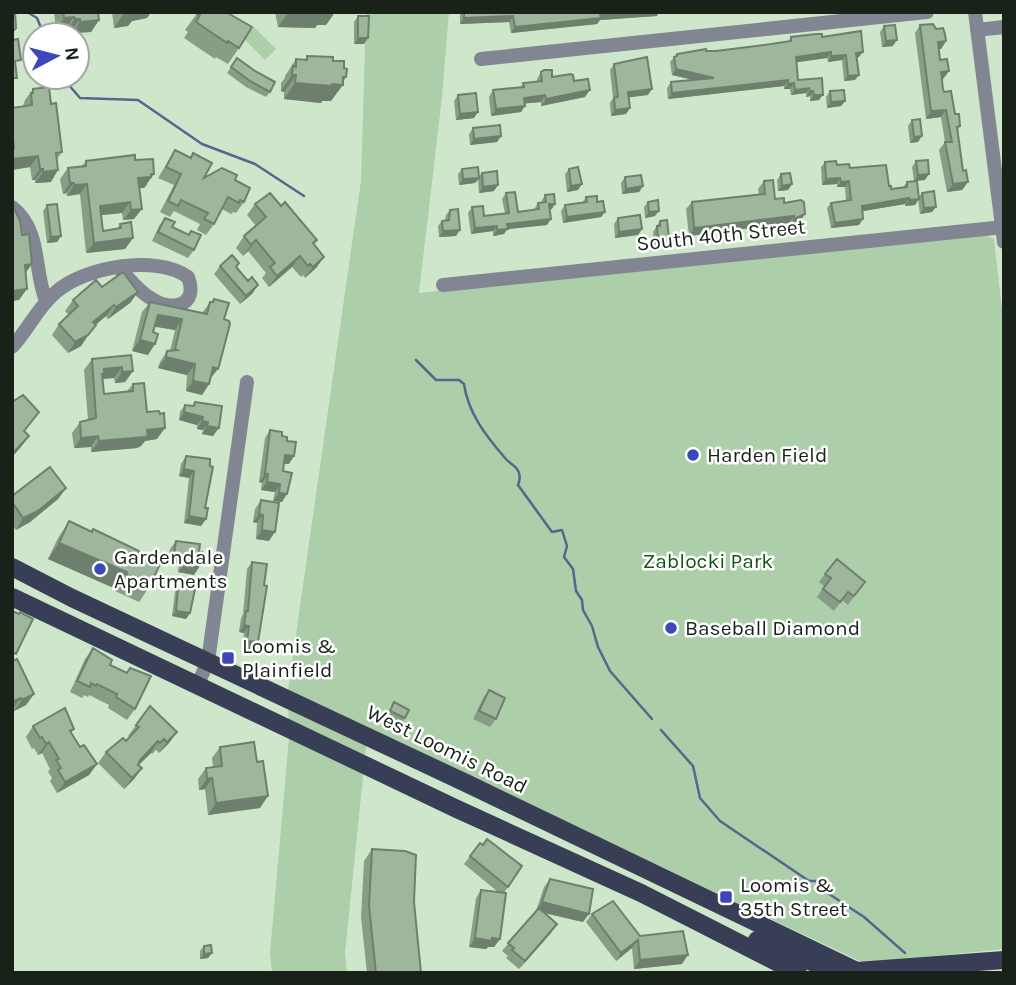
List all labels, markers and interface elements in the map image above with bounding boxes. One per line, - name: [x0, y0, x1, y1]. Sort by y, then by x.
- north arrow: [21, 21, 91, 91]
- text: N: [60, 46, 84, 62]
- street label: South 40th Street: [635, 214, 807, 256]
- place label: Harden Field: [707, 443, 827, 467]
- marker: Harden Field: [685, 447, 701, 463]
- place label: Gardendale Apartments: [114, 545, 227, 593]
- park label: Zablocki Park: [643, 549, 773, 573]
- marker: Gardendale Apartments: [92, 561, 108, 577]
- place label: Baseball Diamond: [685, 616, 860, 640]
- marker: Baseball Diamond: [663, 620, 679, 636]
- place label: Loomis & Plainfield: [242, 634, 336, 682]
- marker: Loomis & Plainfield: [220, 650, 236, 666]
- street label: West Loomis Road: [363, 700, 531, 798]
- place label: Loomis & 35th Street: [740, 873, 848, 921]
- marker: Loomis & 35th Street: [718, 889, 734, 905]

